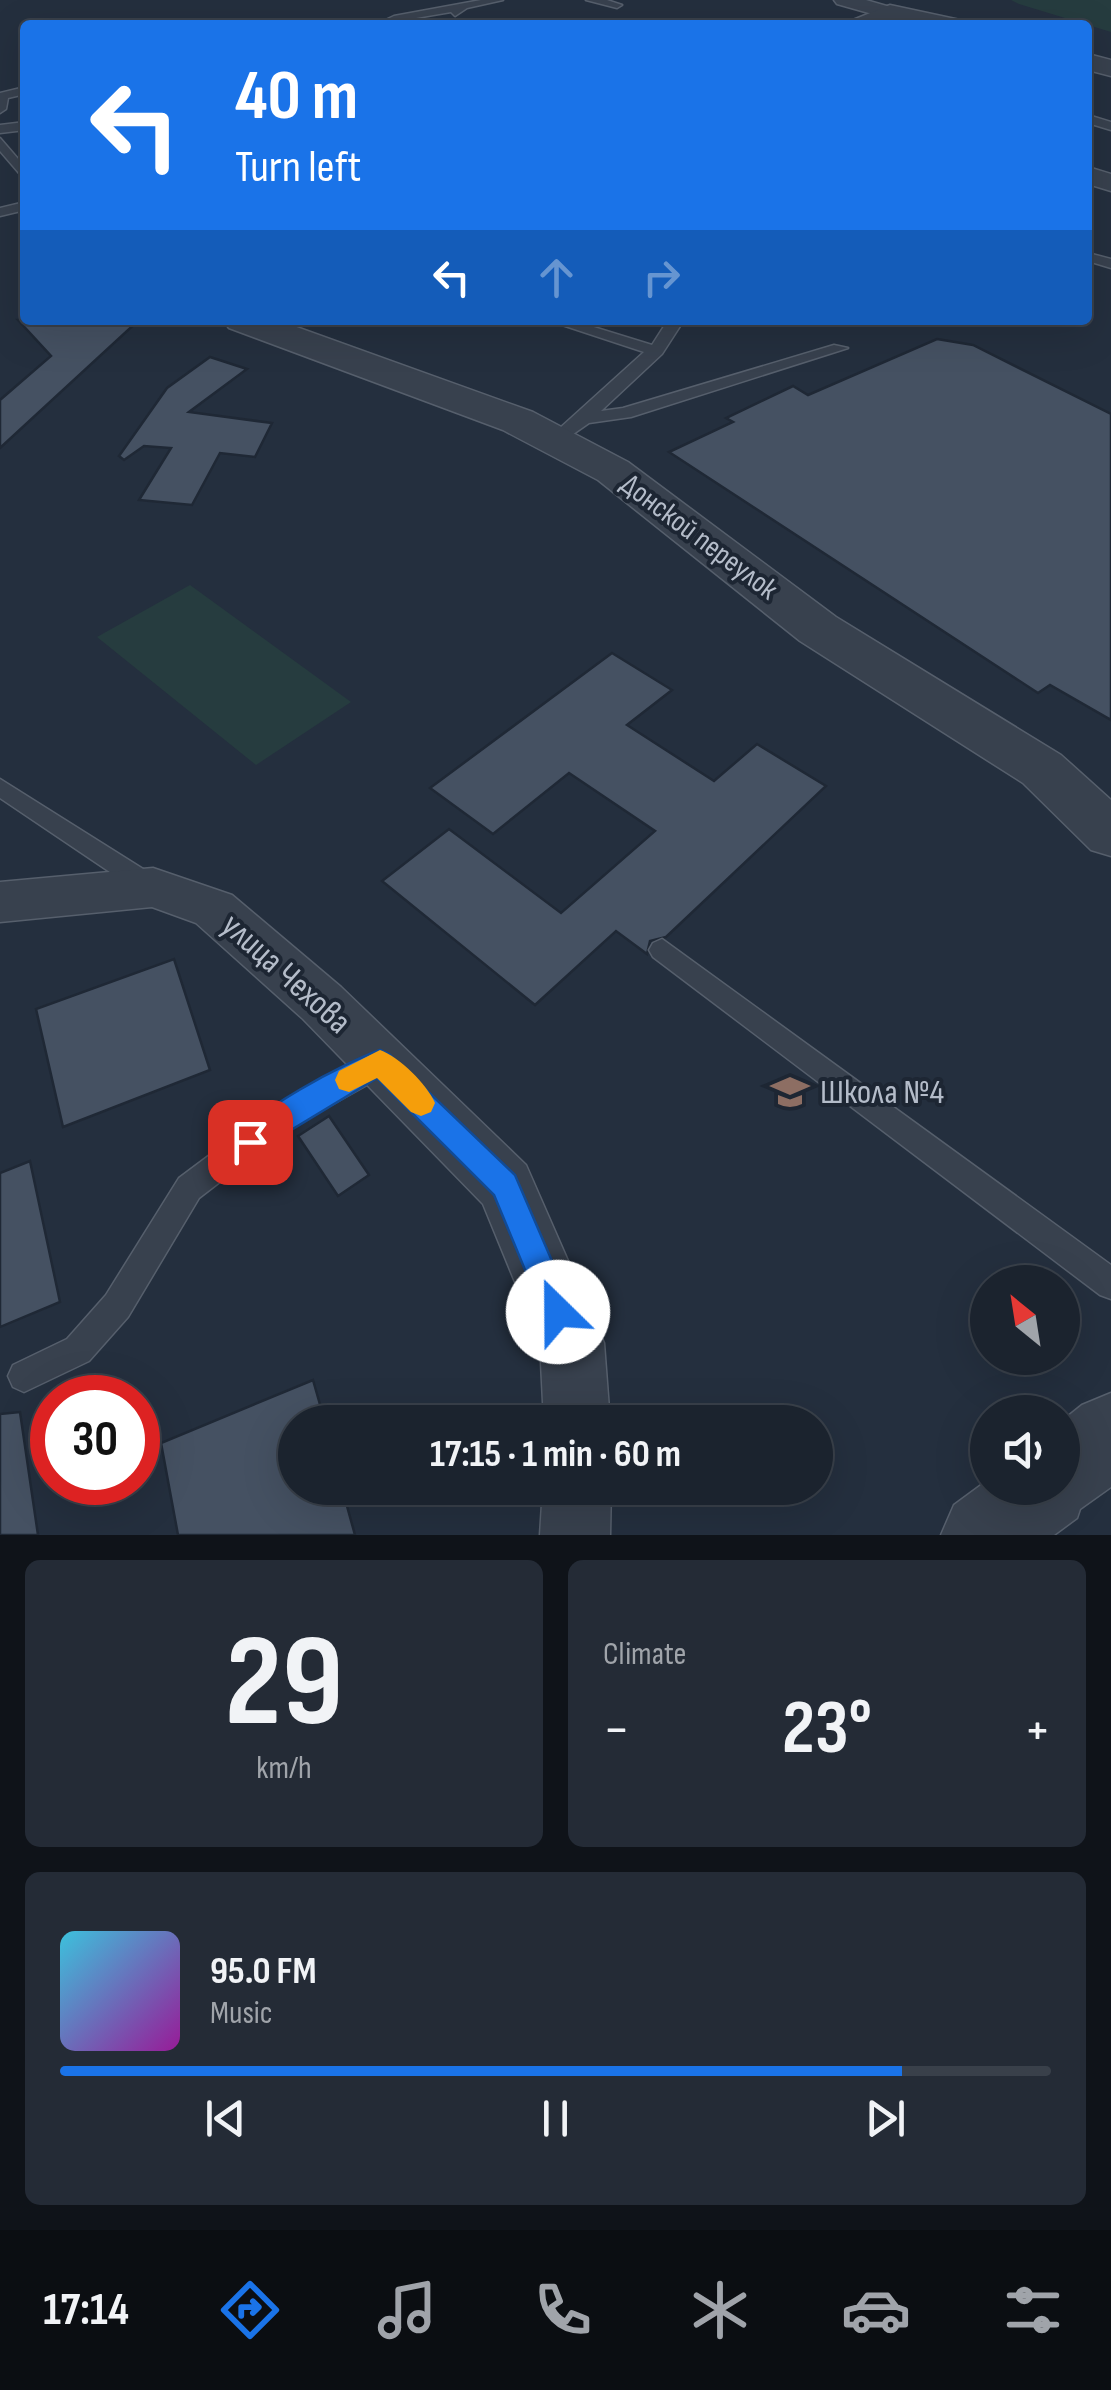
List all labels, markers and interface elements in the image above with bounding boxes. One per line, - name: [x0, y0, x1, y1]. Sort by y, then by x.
- text: 40 m: [235, 55, 358, 139]
- icon: left: [70, 60, 200, 190]
- text: Turn left: [235, 140, 361, 195]
- icon: left: [424, 250, 479, 305]
- icon: ahead: [529, 250, 584, 305]
- icon: right: [634, 250, 689, 305]
- street label: Донской переулок: [613, 466, 785, 608]
- street label: улица Чехова: [212, 905, 360, 1043]
- school or university icon: Школа №4: [769, 1071, 811, 1113]
- place label: Школа №4: [820, 1071, 944, 1114]
- pin: [208, 1100, 293, 1185]
- icon: arrive: [223, 1115, 278, 1170]
- position arrow: [506, 1260, 610, 1364]
- north arrow: [970, 1265, 1080, 1375]
- map controls: [970, 1265, 1080, 1505]
- speed limit sign: 30: [30, 1375, 160, 1505]
- button: sound: [970, 1395, 1080, 1505]
- text: 17:15 · 1 min · 60 m: [430, 1432, 681, 1477]
- text: 29: [225, 1606, 343, 1762]
- text: Climate: [603, 1635, 686, 1674]
- text: 23°: [782, 1684, 872, 1775]
- text: −: [603, 1697, 630, 1764]
- text: +: [1024, 1697, 1051, 1764]
- text: km/h: [256, 1749, 312, 1788]
- text: 95.0 FM: [210, 1949, 316, 1994]
- text: Music: [210, 1994, 273, 2033]
- icon: previous: [198, 2091, 253, 2146]
- icon: pause: [528, 2091, 583, 2146]
- icon: next: [858, 2091, 913, 2146]
- icon: directions: [215, 2275, 285, 2345]
- icon: music: [372, 2275, 442, 2345]
- icon: phone: [528, 2275, 598, 2345]
- icon: climate: [685, 2275, 755, 2345]
- icon: car: [841, 2275, 911, 2345]
- icon: filters: [998, 2275, 1068, 2345]
- text: 17:14: [43, 2283, 129, 2338]

